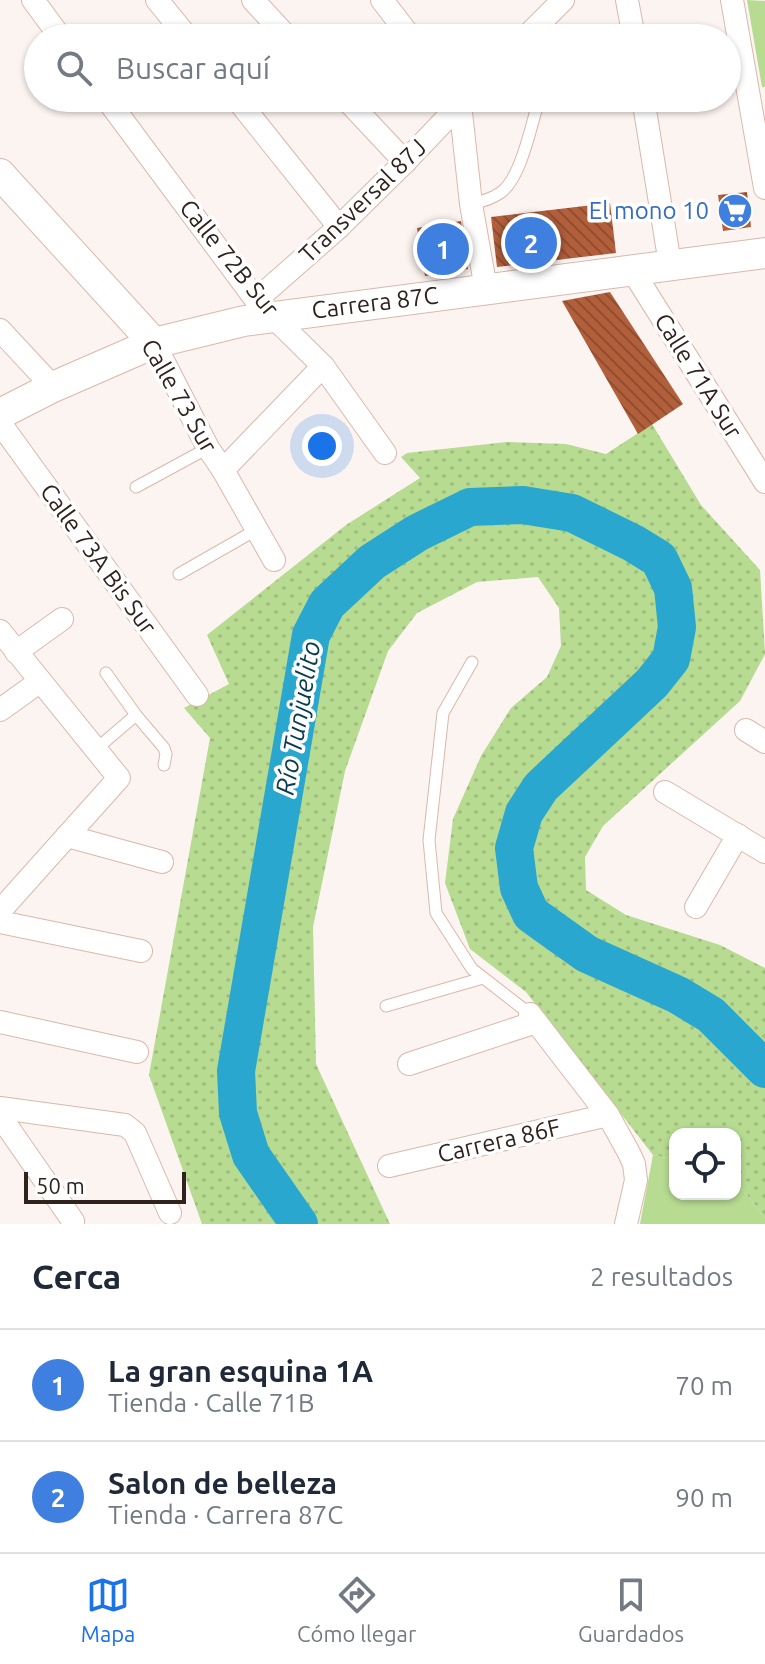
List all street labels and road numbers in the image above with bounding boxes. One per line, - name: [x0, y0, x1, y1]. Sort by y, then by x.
- street label: Transversal 87J: [294, 133, 432, 268]
- street label: Calle 72B Sur: [174, 194, 284, 321]
- street label: Carrera 87C: [310, 281, 440, 324]
- street label: Calle 71A Sur: [649, 308, 747, 443]
- street label: Calle 73 Sur: [136, 334, 223, 457]
- street label: Calle 73A Bis Sur: [35, 478, 162, 639]
- street label: Carrera 86F: [435, 1113, 563, 1168]

